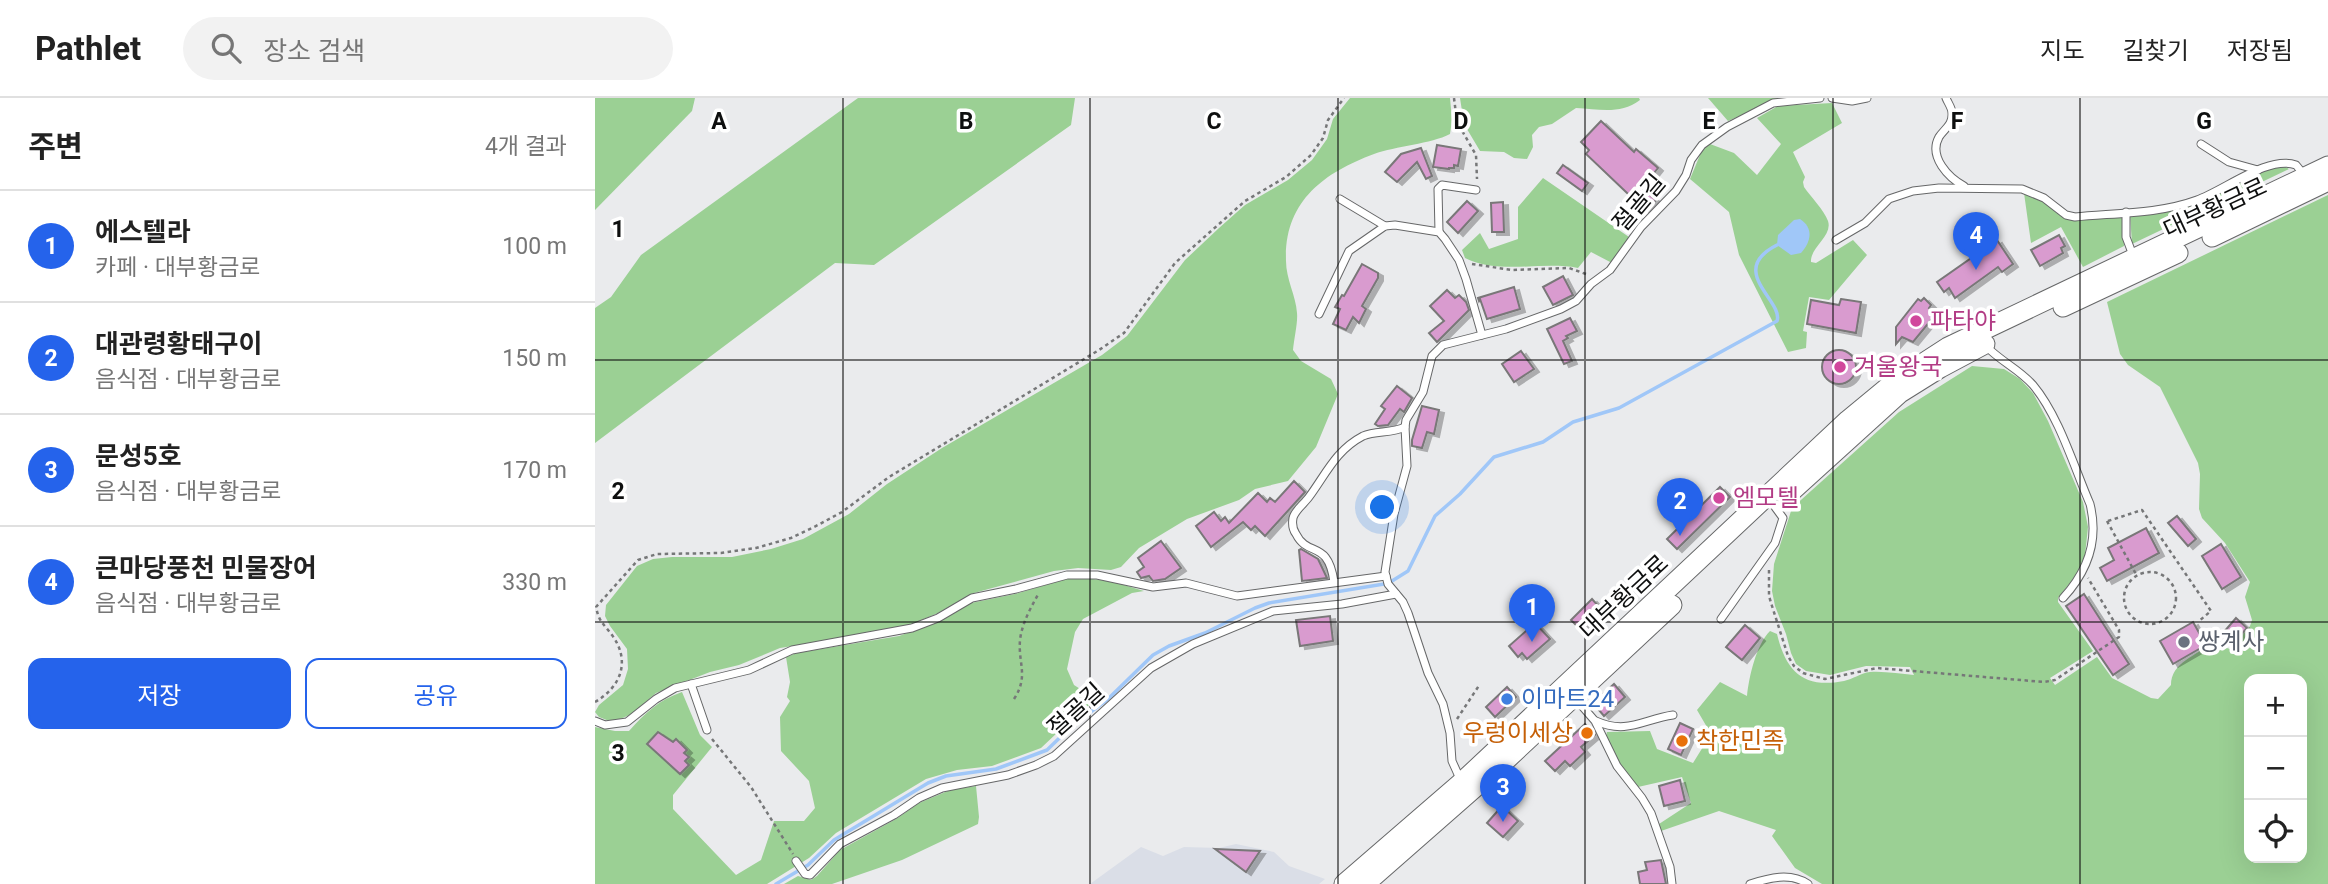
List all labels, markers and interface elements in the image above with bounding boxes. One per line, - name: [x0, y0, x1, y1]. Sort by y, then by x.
- search box: [183, 17, 673, 80]
- text: Pathlet: [35, 29, 141, 68]
- icon: search: [207, 29, 245, 67]
- text: 장소 검색: [263, 36, 365, 66]
- text: 지도: [2040, 37, 2085, 65]
- text: 길찾기: [2123, 37, 2189, 65]
- text: 저장됨: [2227, 37, 2293, 65]
- text: A: [711, 108, 727, 135]
- text: B: [959, 108, 973, 135]
- text: C: [1206, 108, 1222, 135]
- text: D: [1454, 108, 1468, 135]
- text: E: [1703, 108, 1716, 135]
- text: F: [1951, 108, 1964, 135]
- text: G: [2196, 108, 2212, 135]
- text: 주변: [28, 129, 83, 164]
- text: 4개 결과: [485, 133, 567, 160]
- street label: 절골길: [1607, 169, 1671, 237]
- street label: 대부황금로: [2159, 172, 2271, 244]
- pin: 4: [1953, 212, 1999, 270]
- text: 1: [611, 216, 625, 243]
- text: 에스텔라: [95, 217, 191, 247]
- text: 1: [44, 233, 58, 260]
- text: 100 m: [502, 233, 567, 260]
- text: 카페 · 대부황금로: [95, 254, 261, 281]
- place label: 파타야: [1930, 307, 1996, 335]
- marker: 파타야: [1908, 313, 1924, 329]
- text: 대관령황태구이: [95, 329, 262, 359]
- text: 2: [44, 345, 58, 372]
- text: 150 m: [502, 345, 567, 372]
- place label: 겨울왕국: [1854, 353, 1942, 381]
- marker: 겨울왕국: [1832, 359, 1848, 375]
- text: 음식점 · 대부황금로: [95, 366, 282, 393]
- text: 문성5호: [95, 441, 182, 471]
- text: 3: [44, 457, 58, 484]
- text: 170 m: [502, 457, 567, 484]
- text: 음식점 · 대부황금로: [95, 478, 282, 505]
- text: 2: [611, 478, 625, 505]
- pin: 2: [1657, 478, 1703, 536]
- place label: 엠모텔: [1733, 484, 1799, 512]
- your location: [1365, 490, 1399, 524]
- marker: 엠모텔: [1711, 490, 1727, 506]
- street label: 대부황금로: [1574, 549, 1674, 645]
- text: 큰마당풍천 민물장어: [95, 553, 317, 583]
- text: 4: [44, 569, 58, 596]
- text: 330 m: [502, 569, 567, 596]
- pin: 1: [1509, 584, 1555, 642]
- text: 음식점 · 대부황금로: [95, 590, 282, 617]
- place label: 쌍계사: [2198, 628, 2264, 656]
- marker: 쌍계사: [2176, 634, 2192, 650]
- button: 저장: [28, 658, 291, 729]
- button: 공유: [305, 658, 567, 729]
- map controls: [2244, 674, 2307, 863]
- button: +: [2244, 674, 2307, 737]
- street label: 절골길: [1042, 677, 1110, 743]
- place label: 이마트24: [1521, 685, 1614, 713]
- marker: 이마트24: [1499, 691, 1515, 707]
- place label: 우렁이세상: [1463, 719, 1573, 747]
- marker: 우렁이세상: [1579, 725, 1595, 741]
- place label: 착한민족: [1696, 727, 1784, 755]
- marker: 착한민족: [1674, 733, 1690, 749]
- button: −: [2244, 737, 2307, 800]
- text: 3: [611, 740, 625, 767]
- pin: 3: [1480, 764, 1526, 822]
- button: locate: [2244, 800, 2307, 863]

